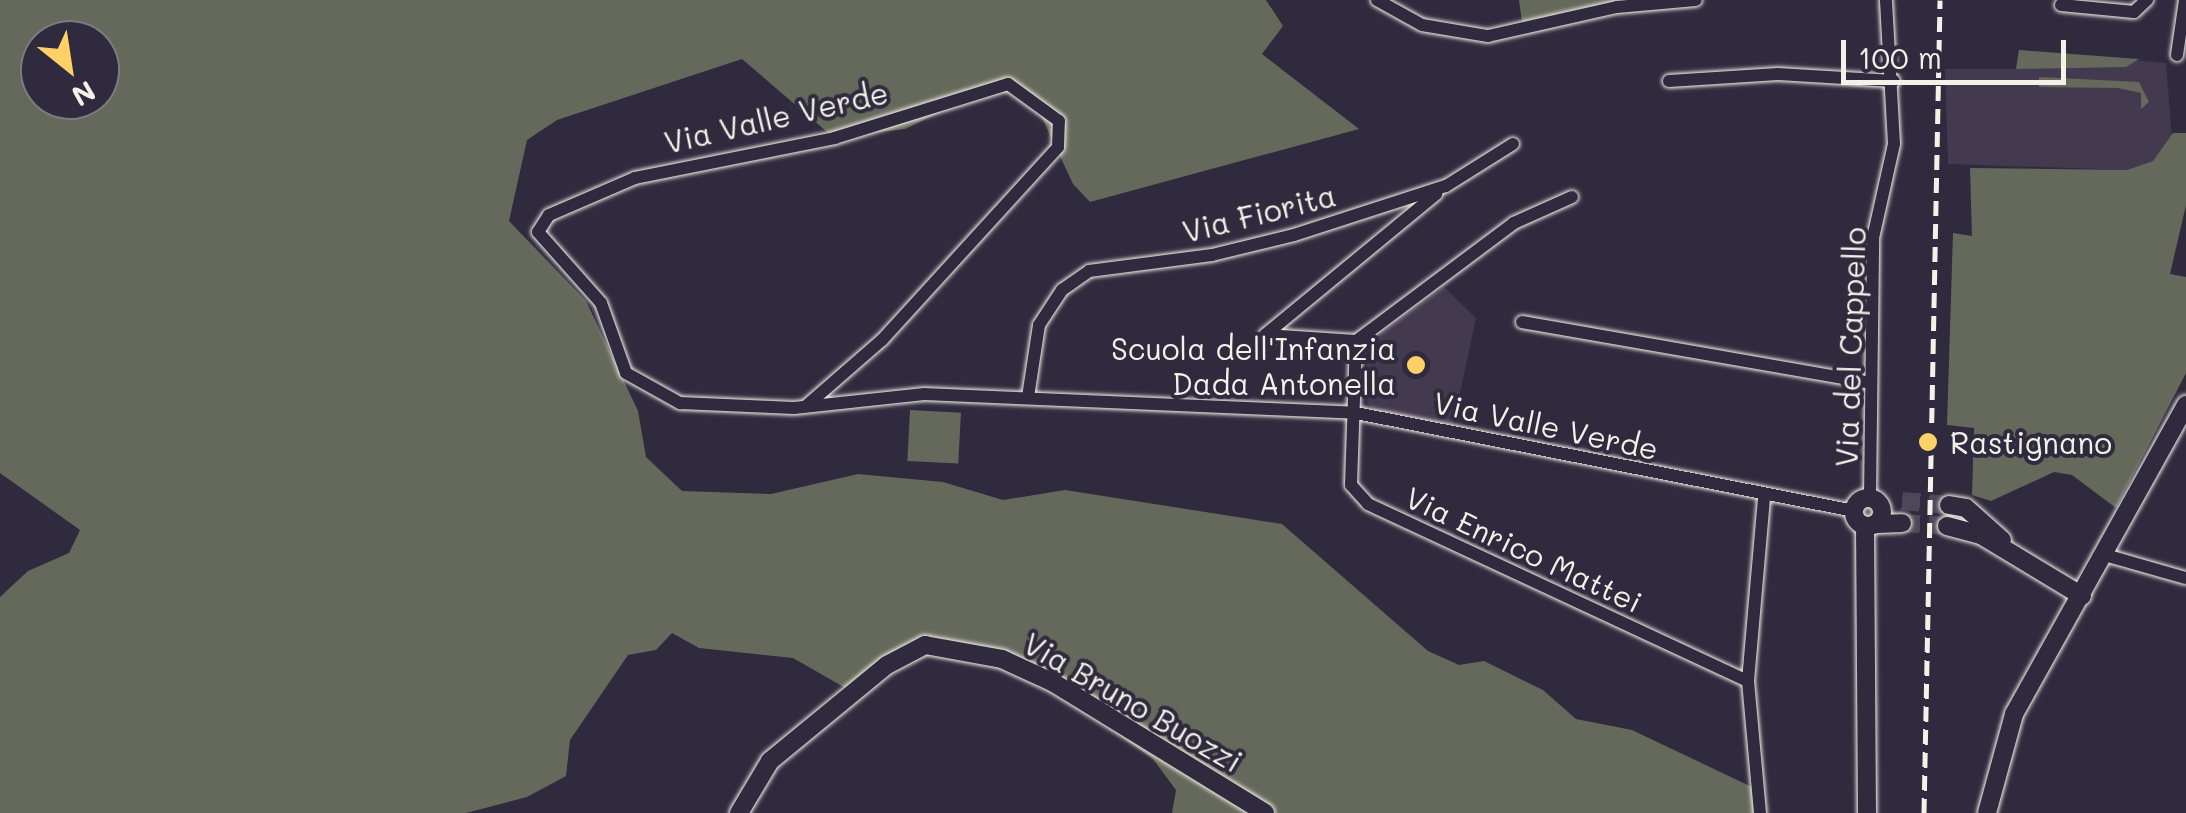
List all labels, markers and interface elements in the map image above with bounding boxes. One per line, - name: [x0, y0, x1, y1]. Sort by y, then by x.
- north arrow: [20, 20, 120, 120]
- scale bar: [1846, 20, 2071, 82]
- text: 100 m: [1858, 37, 1942, 77]
- text: N: [66, 73, 102, 115]
- street label: Via Valle Verde: [661, 74, 891, 160]
- street label: Via Fiorita: [1179, 177, 1339, 249]
- street label: Via del Cappello: [1828, 226, 1872, 468]
- place label: Scuola dell'Infanzia Dada Antonella: [1111, 330, 1396, 400]
- marker: Scuola dell'Infanzia Dada Antonella: [1405, 354, 1427, 376]
- street label: Via Valle Verde: [1431, 384, 1661, 466]
- place label: Rastignano: [1950, 424, 2112, 460]
- marker: Rastignano: [1915, 429, 1941, 455]
- street label: Via Enrico Mattei: [1400, 478, 1648, 620]
- street label: Via Bruno Buozzi: [1017, 625, 1249, 779]

